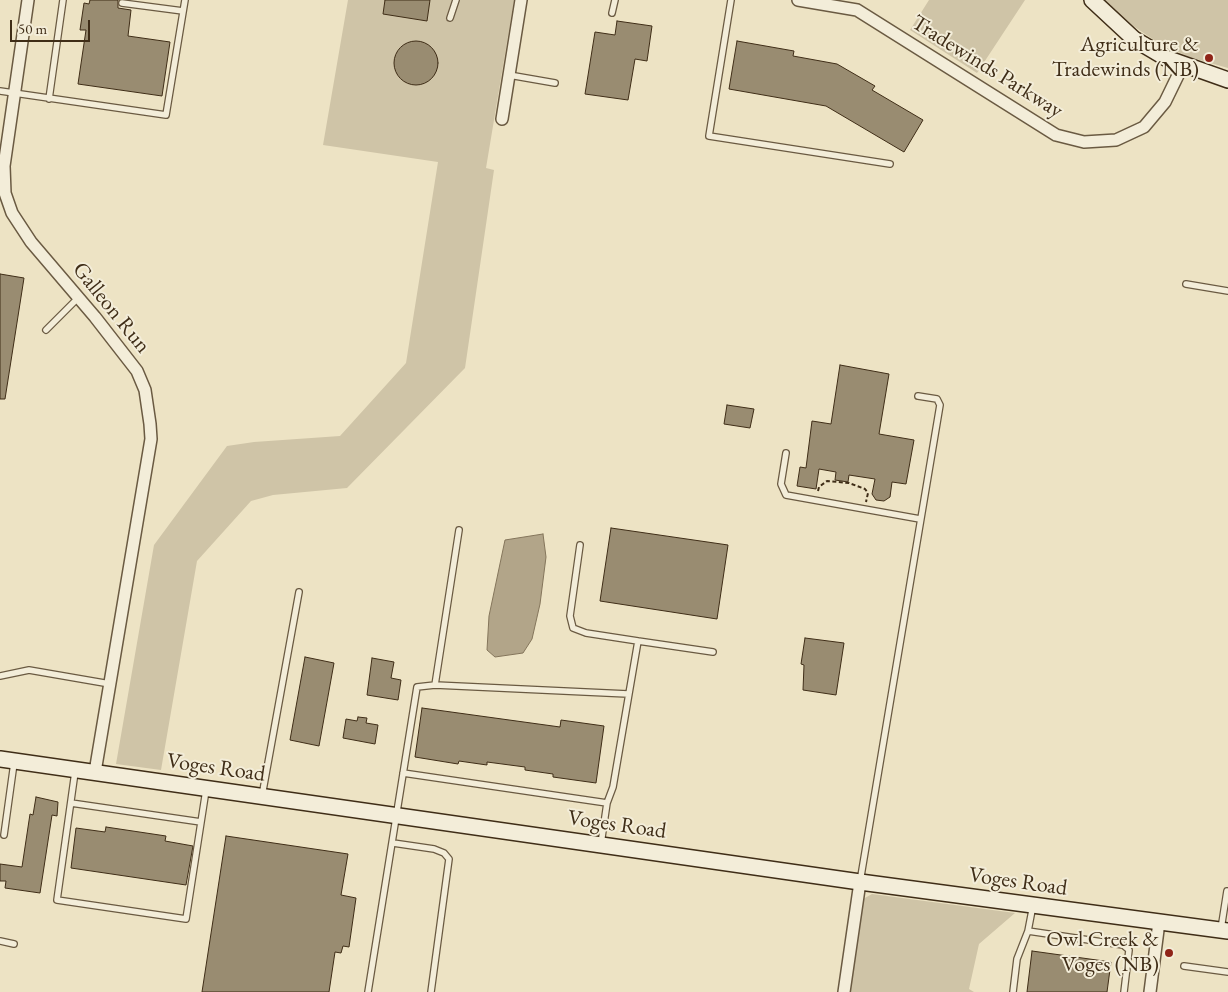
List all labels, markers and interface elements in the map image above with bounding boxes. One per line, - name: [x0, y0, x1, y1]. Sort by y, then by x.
- scale bar: [12, 10, 92, 42]
- street label: Tradewinds Parkway: [906, 10, 1068, 124]
- text: 50 m: [18, 19, 47, 38]
- place label: Agriculture & Tradewinds (NB): [1052, 32, 1199, 84]
- marker: Agriculture & Tradewinds (NB): [1203, 52, 1215, 64]
- street label: Galleon Run: [66, 257, 156, 359]
- street label: Voges Road: [165, 748, 267, 788]
- street label: Voges Road: [566, 805, 668, 845]
- street label: Voges Road: [967, 862, 1069, 902]
- place label: Owl Creek & Voges (NB): [1046, 927, 1159, 978]
- marker: Owl Creek & Voges (NB): [1163, 947, 1175, 959]

